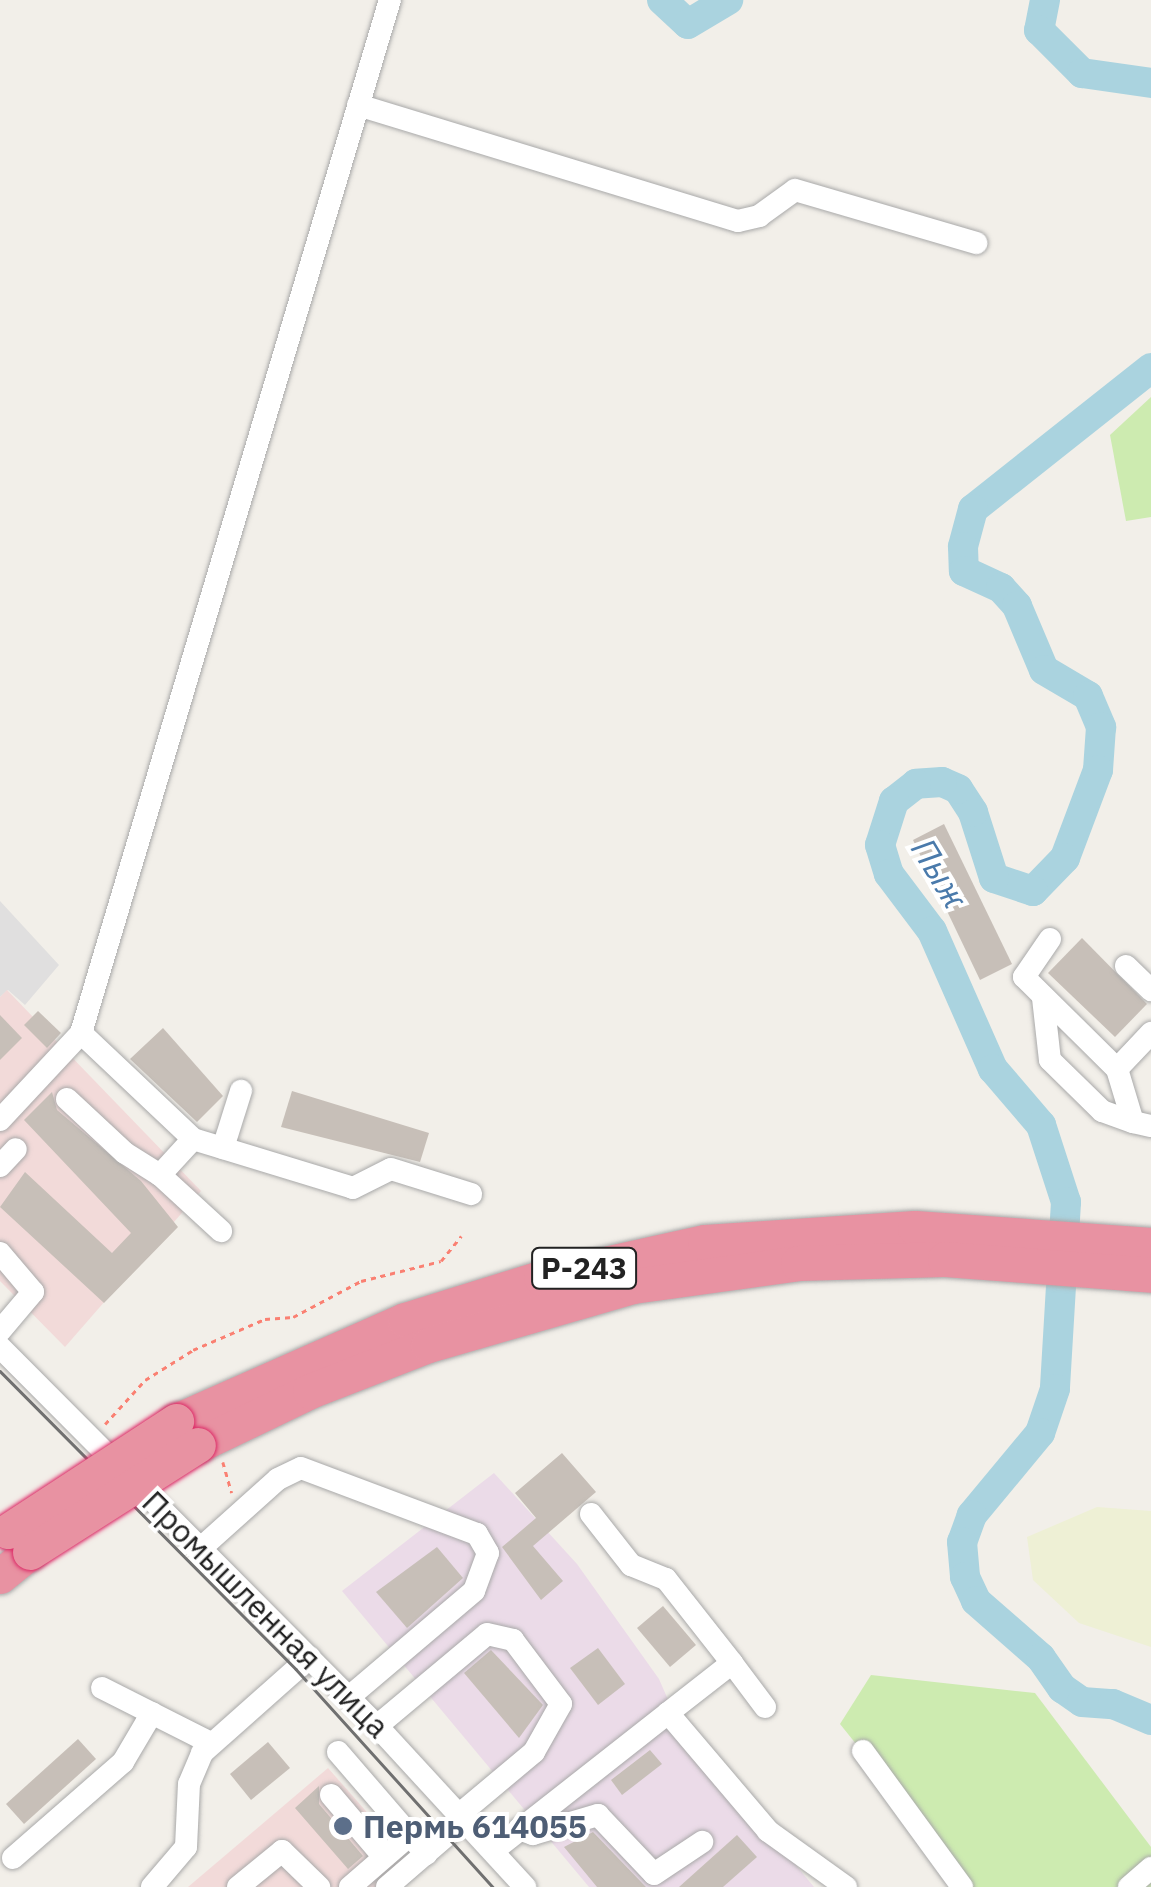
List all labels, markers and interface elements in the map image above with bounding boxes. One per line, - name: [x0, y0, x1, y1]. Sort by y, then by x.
- water label: Пыж: [903, 830, 977, 916]
- road number: Р-243: [529, 1243, 639, 1293]
- street label: Промышленная улица: [135, 1483, 397, 1745]
- place label: Пермь 614055: [363, 1807, 587, 1845]
- marker: Пермь 614055: [332, 1815, 354, 1837]

